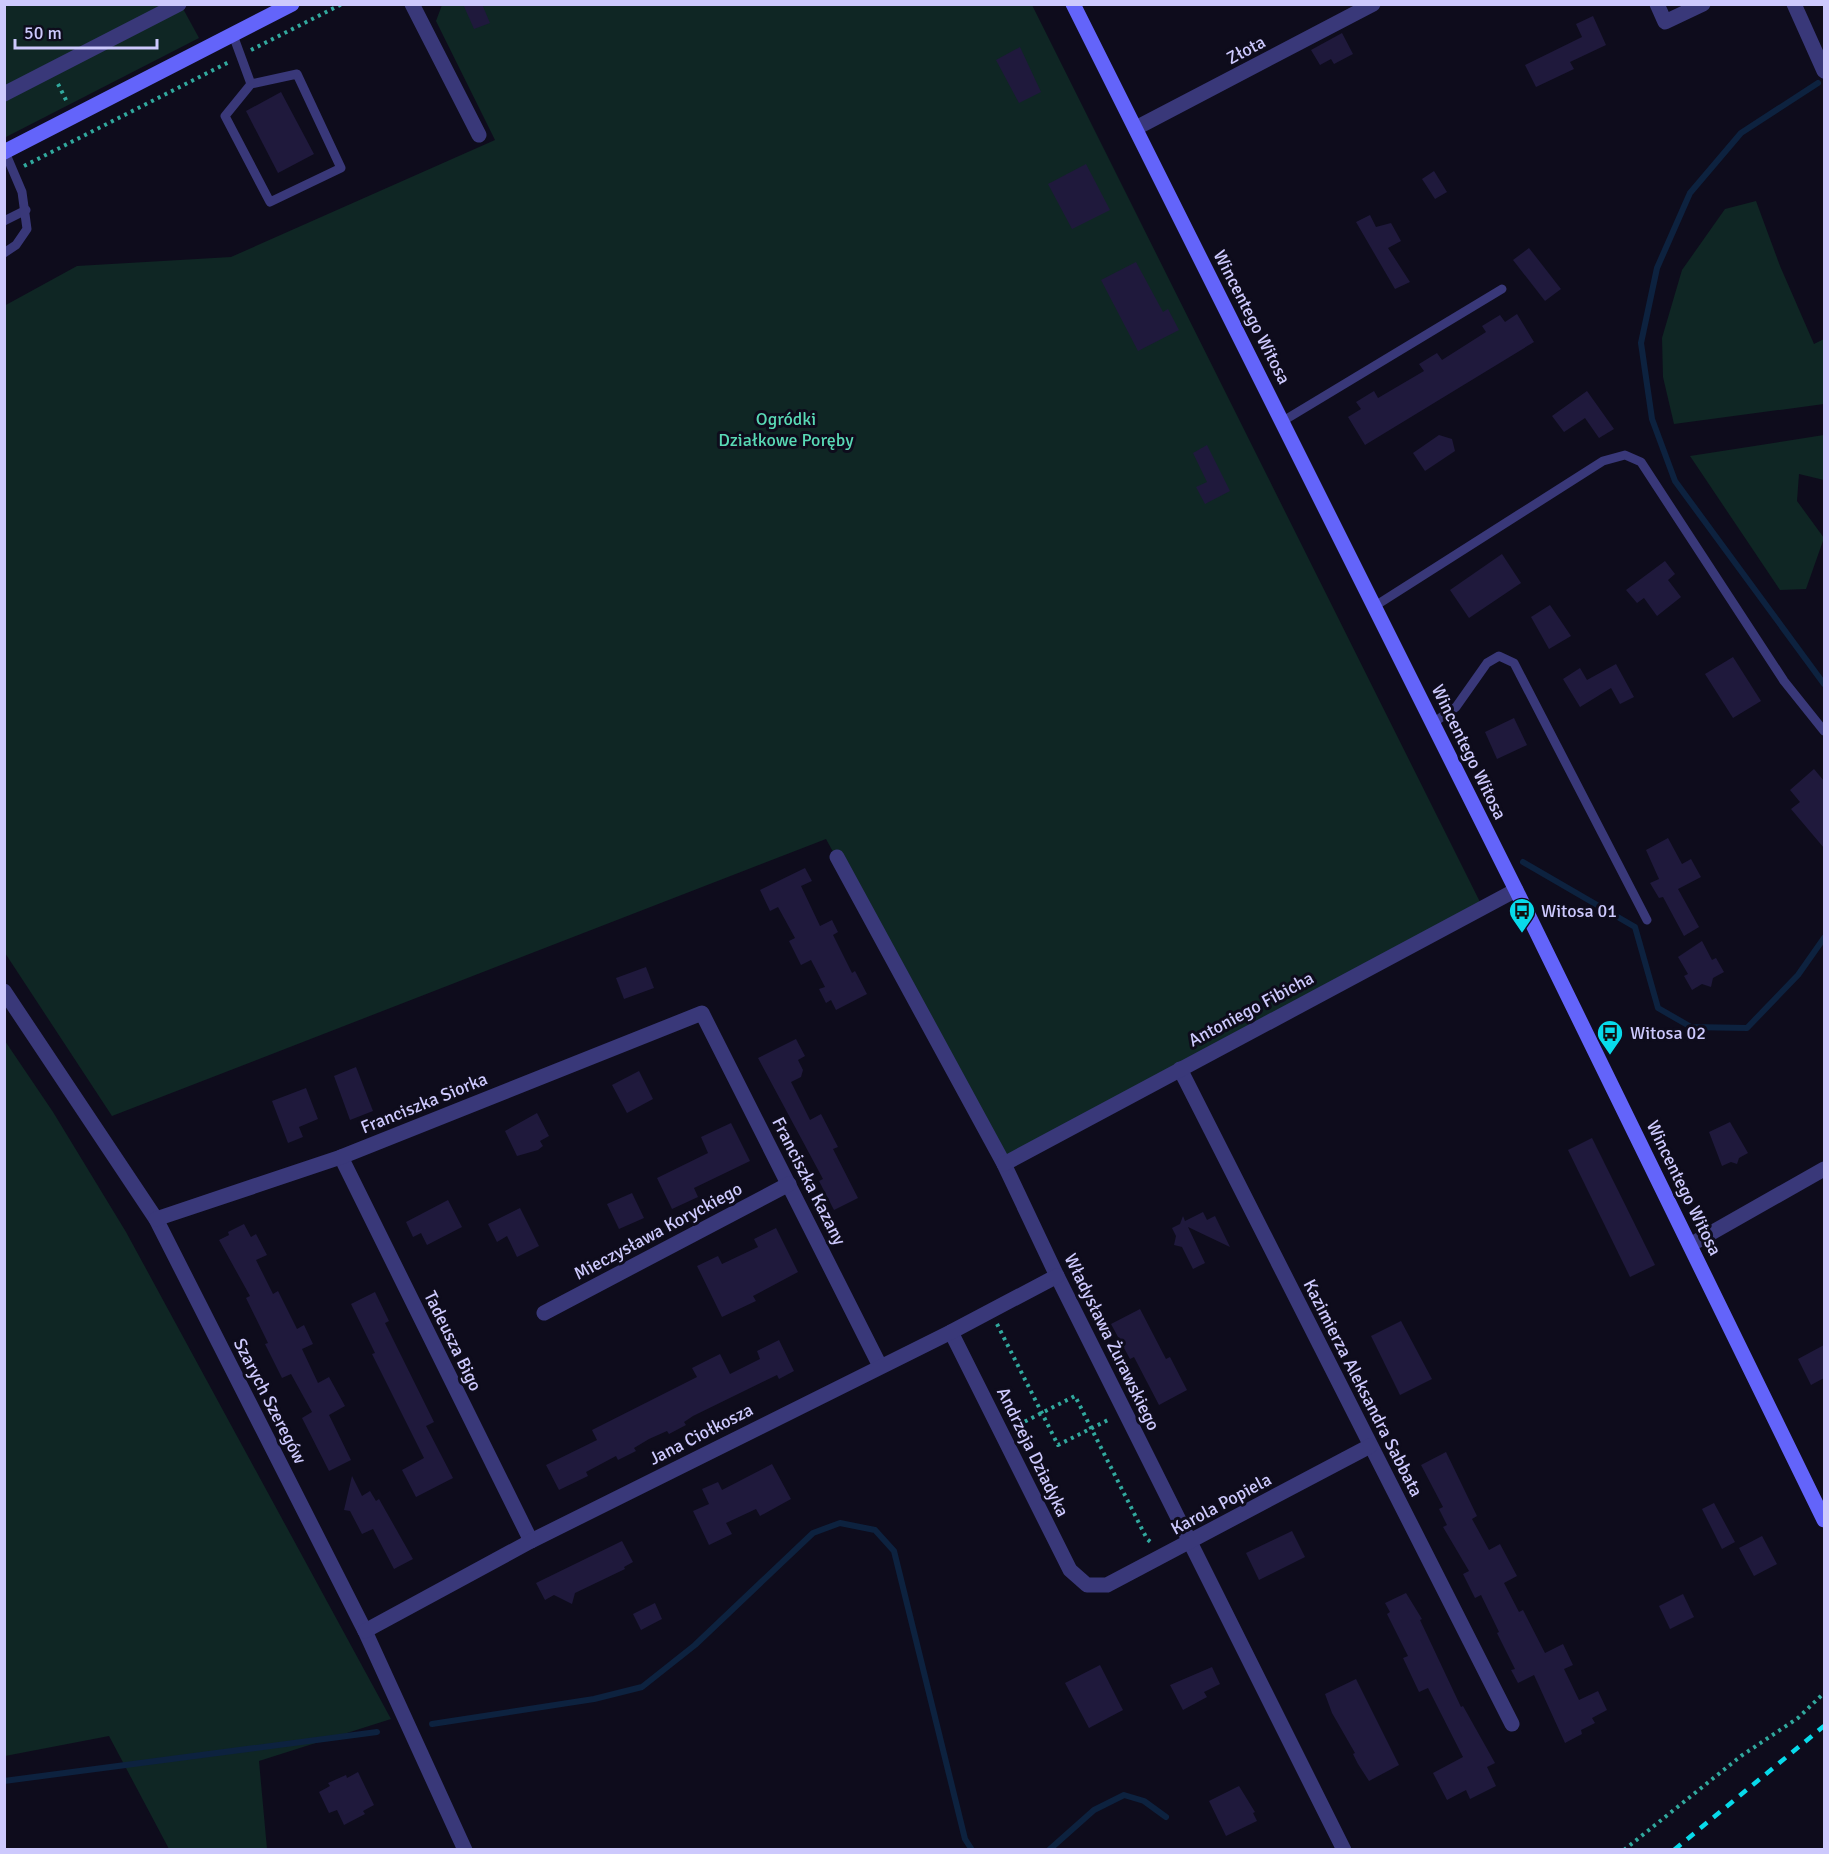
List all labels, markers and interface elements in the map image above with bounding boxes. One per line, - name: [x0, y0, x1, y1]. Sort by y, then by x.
- scale bar: [15, 12, 158, 50]
- text: 50 m: [24, 22, 62, 44]
- street label: Złota: [1223, 31, 1269, 69]
- street label: Wincentego Witosa: [1209, 246, 1295, 388]
- park label: Ogródki Działkowe Poręby: [718, 408, 854, 451]
- street label: Wincentego Witosa: [1427, 681, 1511, 823]
- bus stop icon: Witosa 01: [1507, 896, 1537, 934]
- place label: Witosa 01: [1541, 900, 1617, 922]
- street label: Antoniego Fibicha: [1185, 967, 1317, 1051]
- bus stop icon: Witosa 02: [1595, 1018, 1625, 1056]
- place label: Witosa 02: [1630, 1022, 1706, 1044]
- street label: Franciszka Siorka: [357, 1068, 491, 1138]
- street label: Franciszka Kazany: [767, 1113, 851, 1249]
- street label: Wincentego Witosa: [1642, 1117, 1726, 1259]
- street label: Mieczysława Koryckiego: [570, 1177, 746, 1285]
- street label: Władysława Żurawskiego: [1059, 1250, 1165, 1434]
- street label: Kazimierza Aleksandra Sabbata: [1298, 1276, 1428, 1500]
- street label: Tadeusza Bigo: [419, 1287, 487, 1395]
- street label: Szarych Szeregów: [229, 1334, 311, 1468]
- street label: Andrzeja Dziadyka: [992, 1384, 1074, 1520]
- street label: Jana Ciołkosza: [645, 1398, 757, 1470]
- street label: Karola Popiela: [1167, 1468, 1275, 1540]

